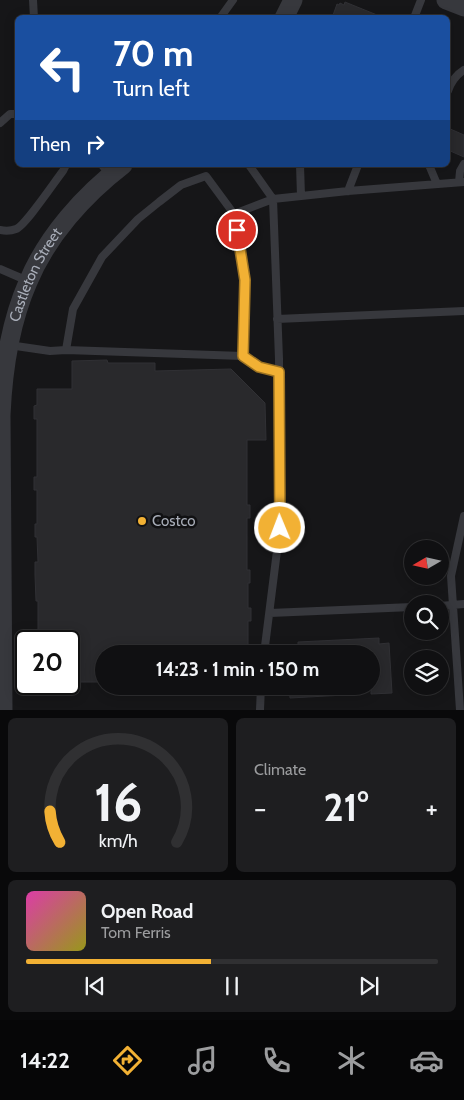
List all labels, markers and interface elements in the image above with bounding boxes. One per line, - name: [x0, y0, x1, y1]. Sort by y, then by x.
- text: 70 m: [113, 32, 194, 75]
- icon: left: [30, 35, 95, 100]
- text: Turn left: [113, 75, 190, 102]
- icon: right: [81, 130, 109, 158]
- text: Then: [30, 133, 71, 156]
- pin: [216, 209, 258, 251]
- icon: arrive: [223, 216, 251, 244]
- street label: Castleton Street: [6, 224, 66, 324]
- position arrow: [253, 501, 305, 553]
- place label: Costco: [152, 512, 195, 530]
- marker: Costco: [136, 515, 148, 527]
- north arrow: [404, 540, 449, 585]
- map controls: [404, 540, 449, 695]
- button: search: [404, 595, 449, 640]
- speed limit sign: 20: [15, 630, 80, 695]
- button: layers: [404, 650, 449, 695]
- text: 14:23 · 1 min · 150 m: [156, 658, 319, 681]
- text: Climate: [254, 760, 306, 779]
- text: 16: [94, 771, 142, 834]
- text: 21°: [323, 784, 369, 831]
- text: −: [254, 791, 266, 825]
- text: +: [426, 791, 438, 825]
- text: km/h: [98, 830, 138, 851]
- text: Open Road: [101, 900, 193, 923]
- text: Tom Ferris: [101, 923, 171, 942]
- icon: previous: [81, 972, 109, 1000]
- icon: pause: [218, 972, 246, 1000]
- icon: next: [355, 972, 383, 1000]
- icon: directions: [110, 1043, 145, 1078]
- icon: music: [185, 1043, 220, 1078]
- icon: phone: [259, 1043, 294, 1078]
- icon: climate: [334, 1043, 369, 1078]
- icon: car: [409, 1043, 444, 1078]
- text: 14:22: [20, 1047, 70, 1074]

